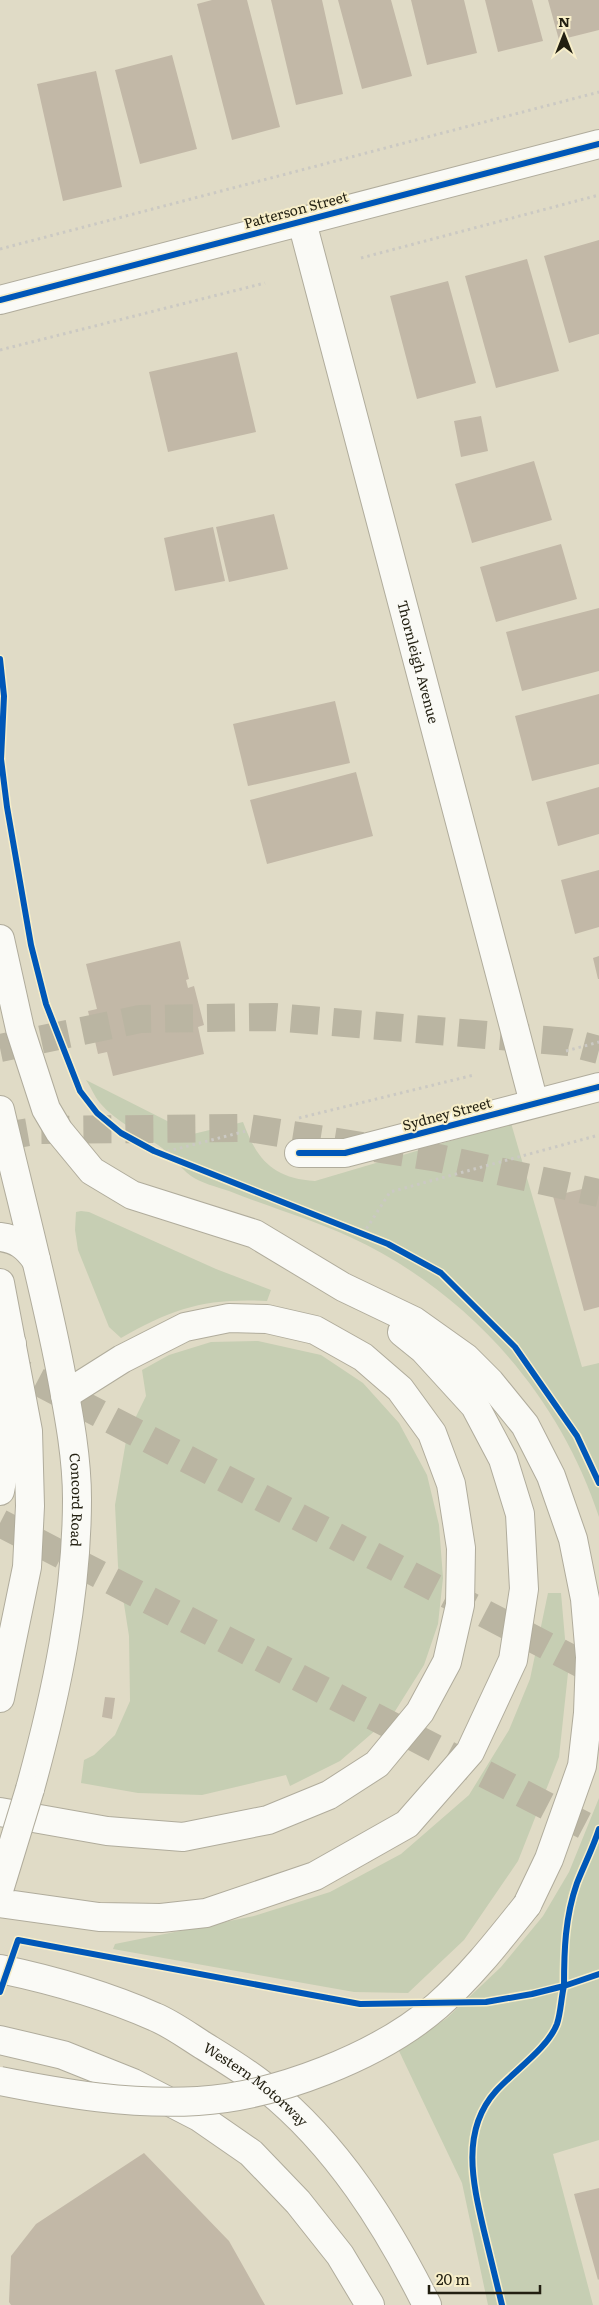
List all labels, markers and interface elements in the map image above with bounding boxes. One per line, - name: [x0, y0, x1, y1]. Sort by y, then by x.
- north arrow: [539, 10, 589, 60]
- text: N: [558, 11, 570, 31]
- street label: Patterson Street: [241, 185, 350, 233]
- street label: Thornleigh Avenue: [393, 598, 445, 726]
- street label: Sydney Street: [400, 1091, 494, 1135]
- street label: Concord Road: [65, 1452, 88, 1548]
- street label: Western Motorway: [200, 2037, 314, 2131]
- scale bar: [429, 2262, 540, 2294]
- text: 20 m: [436, 2267, 470, 2290]

